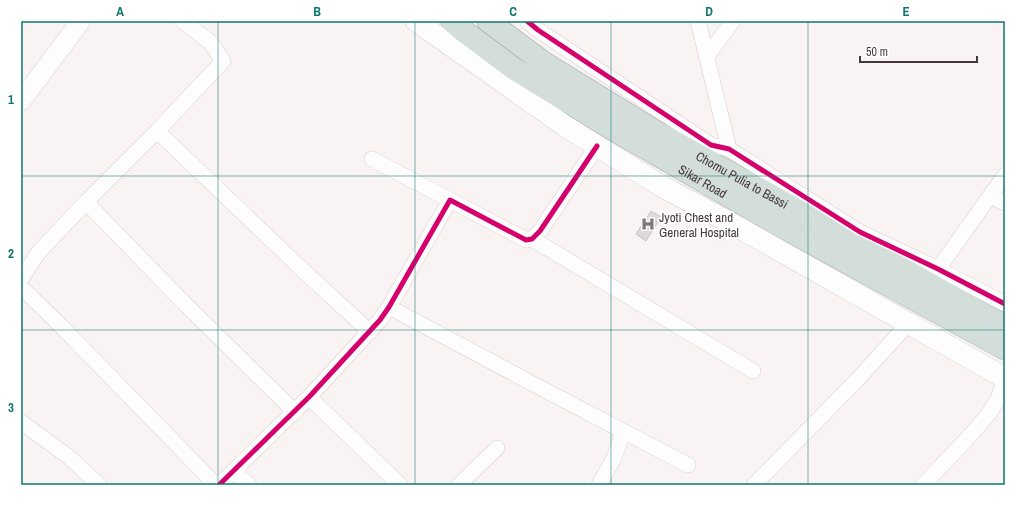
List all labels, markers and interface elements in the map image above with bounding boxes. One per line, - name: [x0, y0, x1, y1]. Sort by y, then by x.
- text: A: [116, 3, 124, 20]
- text: B: [313, 3, 321, 20]
- text: C: [509, 3, 517, 20]
- text: D: [705, 3, 713, 20]
- text: E: [902, 3, 910, 20]
- scale bar: [860, 38, 977, 64]
- text: 50 m: [866, 44, 888, 60]
- text: 1: [8, 91, 14, 108]
- street label: Chomu Pulia to Bassi: [693, 148, 791, 213]
- street label: Sikar Road: [675, 161, 730, 202]
- place label: Jyoti Chest and General Hospital: [659, 209, 739, 241]
- hospital icon: Jyoti Chest and General Hospital: [640, 216, 656, 232]
- text: 2: [8, 245, 14, 262]
- text: 3: [8, 399, 14, 416]

